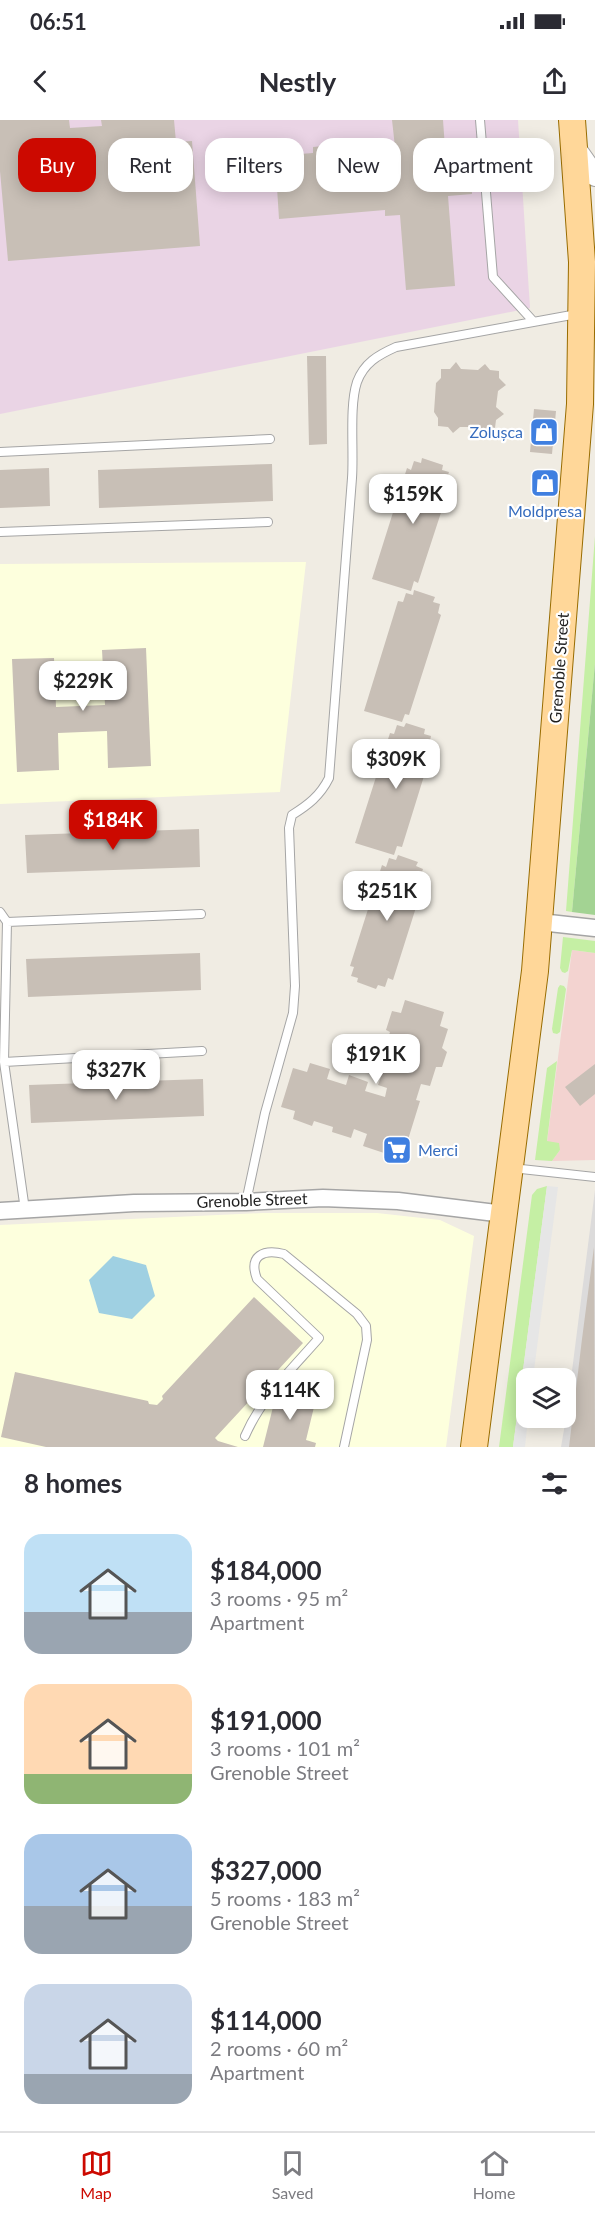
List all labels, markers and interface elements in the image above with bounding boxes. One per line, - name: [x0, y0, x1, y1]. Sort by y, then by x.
- text: 06:51: [30, 8, 87, 35]
- icon: back: [24, 65, 57, 98]
- text: Nestly: [259, 65, 336, 98]
- icon: share: [538, 65, 571, 98]
- chip: Buy: [18, 138, 96, 192]
- chip: Rent: [108, 138, 193, 192]
- chip: Filters: [205, 138, 304, 192]
- chip: New: [316, 138, 401, 192]
- chip: Apartment: [413, 138, 554, 192]
- shop icon: Zolușca: [528, 416, 560, 448]
- place label: Zolușca: [469, 422, 523, 441]
- shop icon: Moldpresa: [529, 467, 561, 499]
- pin: $159K: [371, 474, 455, 525]
- text: $159K: [383, 481, 443, 505]
- place label: Moldpresa: [508, 501, 582, 520]
- street label: Grenoble Street: [545, 612, 572, 724]
- pin: $229K: [41, 661, 125, 712]
- text: $229K: [53, 668, 113, 692]
- pin: $309K: [354, 739, 438, 790]
- text: $309K: [366, 746, 426, 770]
- pin: $184K: [71, 800, 155, 851]
- text: $184K: [83, 807, 143, 831]
- pin: $251K: [345, 871, 429, 922]
- text: $251K: [357, 878, 417, 902]
- pin: $191K: [334, 1034, 418, 1085]
- text: $191K: [346, 1041, 406, 1065]
- pin: $327K: [74, 1050, 158, 1101]
- text: $327K: [86, 1057, 146, 1081]
- supermarket icon: Merci: [381, 1134, 413, 1166]
- place label: Merci: [418, 1140, 458, 1159]
- street label: Grenoble Street: [196, 1188, 308, 1211]
- map controls: [516, 1368, 576, 1428]
- button: layers: [516, 1368, 576, 1428]
- pin: $114K: [248, 1370, 332, 1421]
- text: $114K: [260, 1377, 320, 1401]
- text: 8 homes: [24, 1467, 122, 1499]
- icon: filters: [538, 1467, 571, 1500]
- text: $184,000: [210, 1554, 322, 1586]
- icon: home: [72, 1558, 144, 1630]
- text: 3 rooms · 95 m²: [210, 1586, 348, 1610]
- text: Apartment: [210, 1610, 304, 1634]
- text: $191,000: [210, 1704, 322, 1736]
- icon: home: [72, 1708, 144, 1780]
- text: 3 rooms · 101 m²: [210, 1736, 360, 1760]
- text: Grenoble Street: [210, 1760, 349, 1784]
- text: $327,000: [210, 1854, 322, 1886]
- icon: home: [72, 1858, 144, 1930]
- text: 5 rooms · 183 m²: [210, 1886, 360, 1910]
- text: Grenoble Street: [210, 1910, 349, 1934]
- text: $114,000: [210, 2004, 322, 2036]
- icon: home: [72, 2008, 144, 2080]
- text: 2 rooms · 60 m²: [210, 2036, 348, 2060]
- text: Apartment: [210, 2060, 304, 2084]
- tab: Map: [80, 2147, 113, 2202]
- tab: Saved: [272, 2147, 314, 2202]
- tab: Home: [473, 2147, 515, 2202]

